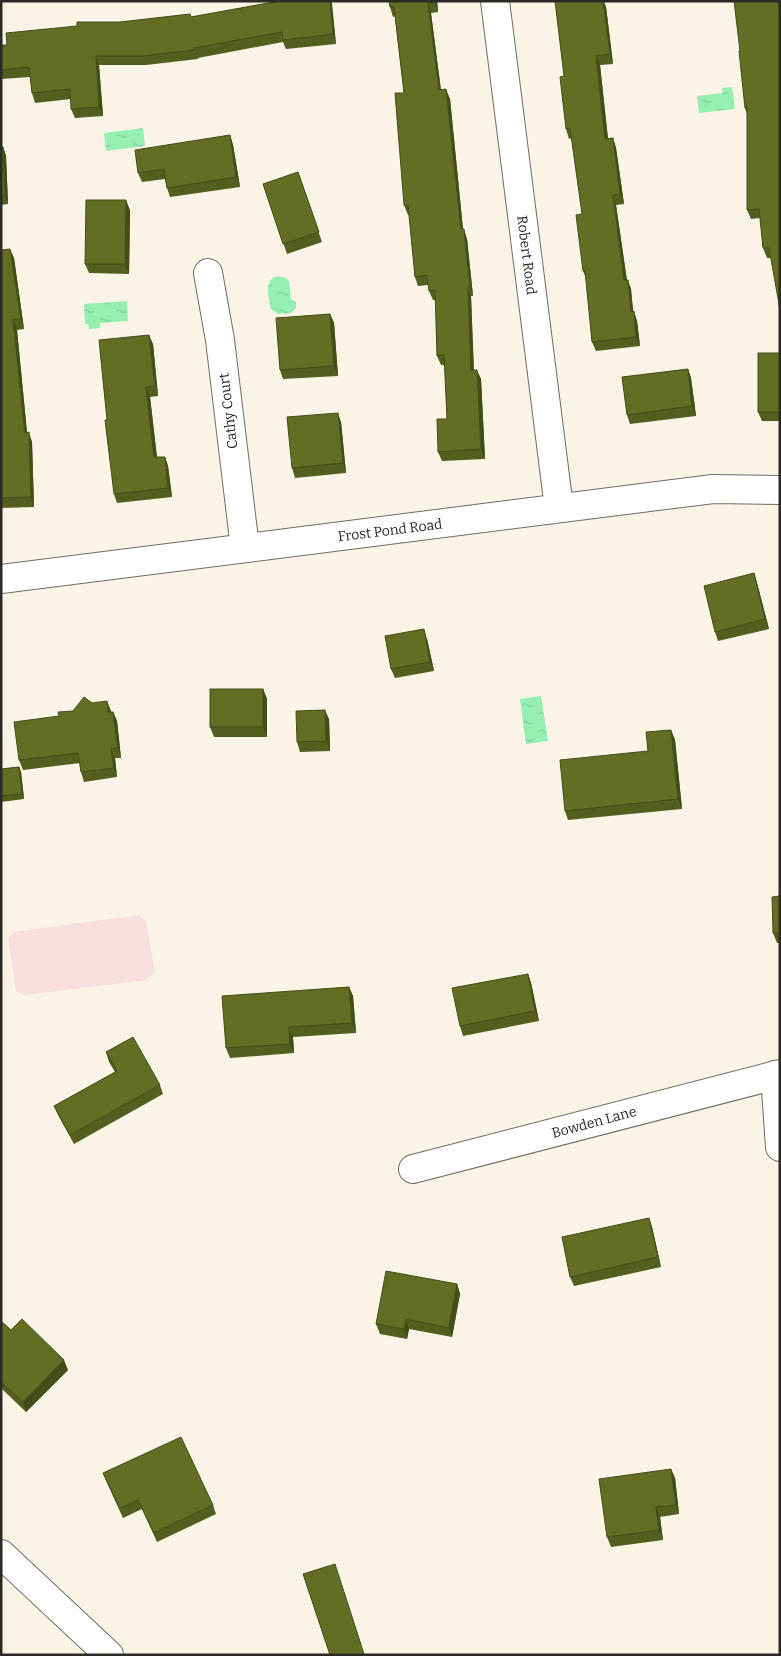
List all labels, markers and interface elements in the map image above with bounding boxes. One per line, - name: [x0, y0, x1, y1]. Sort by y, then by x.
- street label: Robert Road: [513, 214, 540, 296]
- street label: Cathy Court: [215, 372, 242, 450]
- street label: Frost Pond Road: [337, 516, 443, 545]
- street label: Bowden Lane: [550, 1103, 638, 1142]

